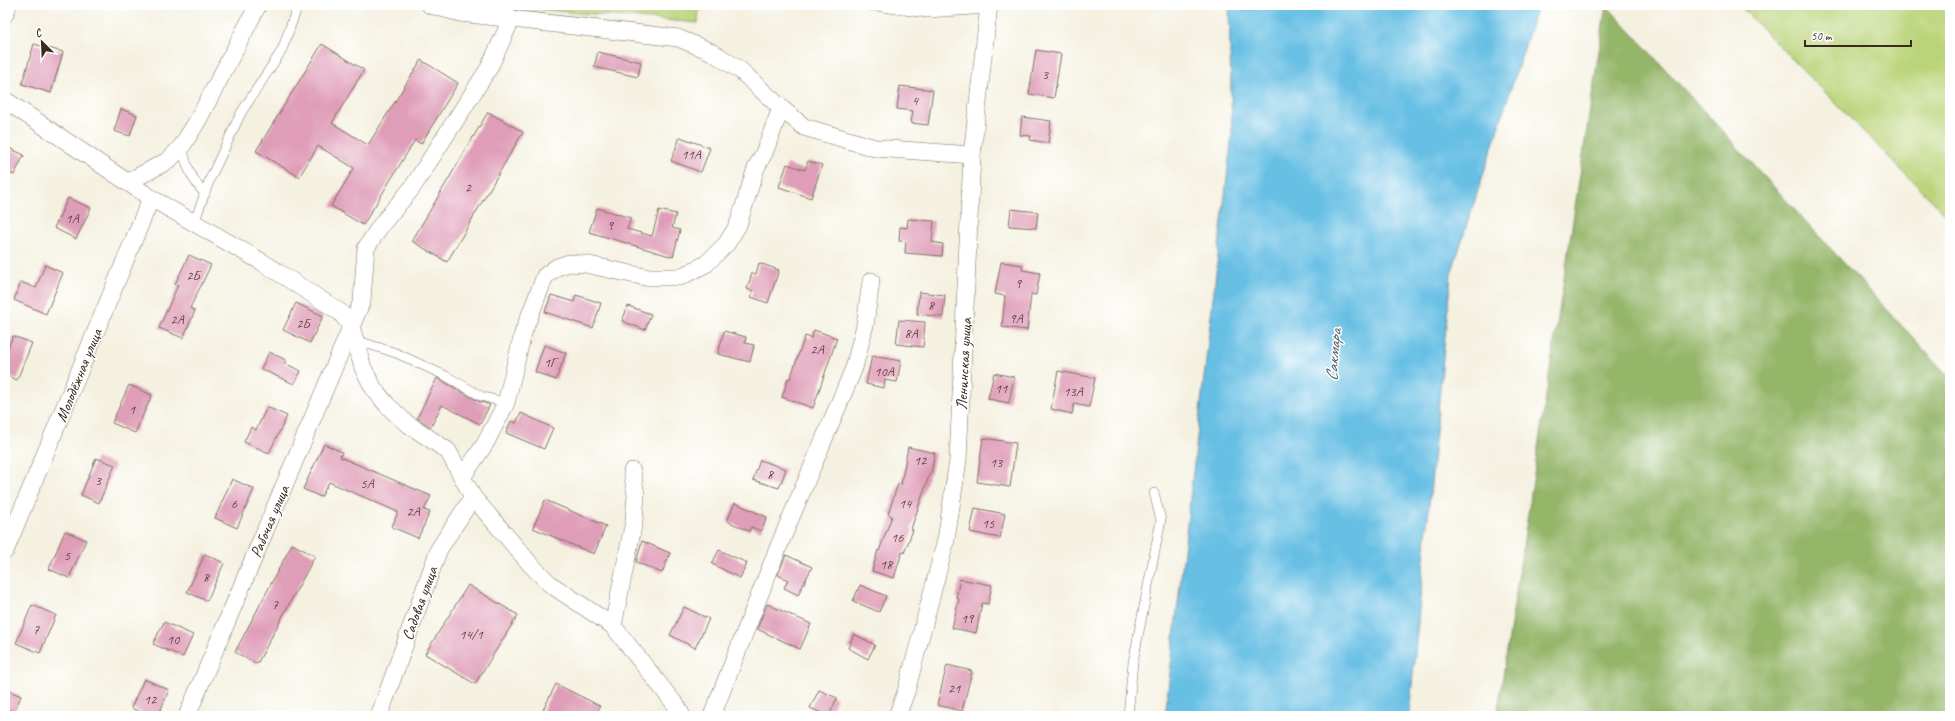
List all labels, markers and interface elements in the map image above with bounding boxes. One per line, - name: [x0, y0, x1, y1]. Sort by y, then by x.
- north arrow: [22, 22, 62, 62]
- scale bar: [1805, 22, 1911, 48]
- text: С: [33, 25, 45, 40]
- text: 50 m: [1811, 28, 1833, 44]
- house number: 3: [1042, 66, 1050, 83]
- house number: 4: [912, 92, 920, 109]
- house number: 11А: [681, 146, 702, 163]
- house number: 2: [465, 179, 473, 196]
- house number: 1А: [65, 210, 80, 227]
- house number: 9: [607, 217, 615, 234]
- house number: 2Б: [186, 267, 203, 284]
- house number: 9: [1015, 275, 1023, 292]
- house number: 8: [928, 297, 936, 314]
- house number: 9А: [1009, 310, 1024, 327]
- house number: 2А: [170, 311, 185, 328]
- house number: 2Б: [296, 315, 313, 332]
- street label: Ленинская улица: [952, 317, 976, 411]
- street label: Молодёжная улица: [51, 324, 107, 425]
- house number: 8А: [904, 325, 919, 342]
- water label: Сакмара: [1321, 326, 1346, 382]
- house number: 2А: [810, 341, 825, 358]
- house number: 1Г: [544, 354, 560, 371]
- house number: 10А: [874, 363, 895, 380]
- house number: 11: [995, 380, 1008, 397]
- house number: 13А: [1063, 383, 1084, 400]
- house number: 1: [129, 401, 136, 418]
- house number: 12: [914, 452, 928, 469]
- house number: 13: [990, 454, 1004, 471]
- house number: 8: [767, 466, 775, 483]
- house number: 3: [95, 472, 103, 489]
- house number: 5А: [360, 475, 375, 492]
- street label: Рабочая улица: [246, 481, 294, 560]
- house number: 6: [231, 495, 238, 512]
- house number: 14: [899, 495, 913, 512]
- house number: 2А: [406, 503, 421, 520]
- house number: 15: [982, 515, 995, 532]
- house number: 16: [891, 529, 904, 546]
- house number: 5: [64, 547, 71, 564]
- house number: 18: [880, 556, 894, 573]
- street label: Садовая улица: [397, 563, 443, 643]
- house number: 8: [203, 569, 211, 586]
- house number: 7: [272, 596, 279, 613]
- house number: 19: [961, 610, 975, 627]
- house number: 7: [33, 621, 40, 638]
- house number: 14/1: [459, 626, 483, 643]
- house number: 10: [167, 631, 181, 648]
- house number: 21: [948, 680, 961, 697]
- house number: 12: [144, 691, 158, 708]

